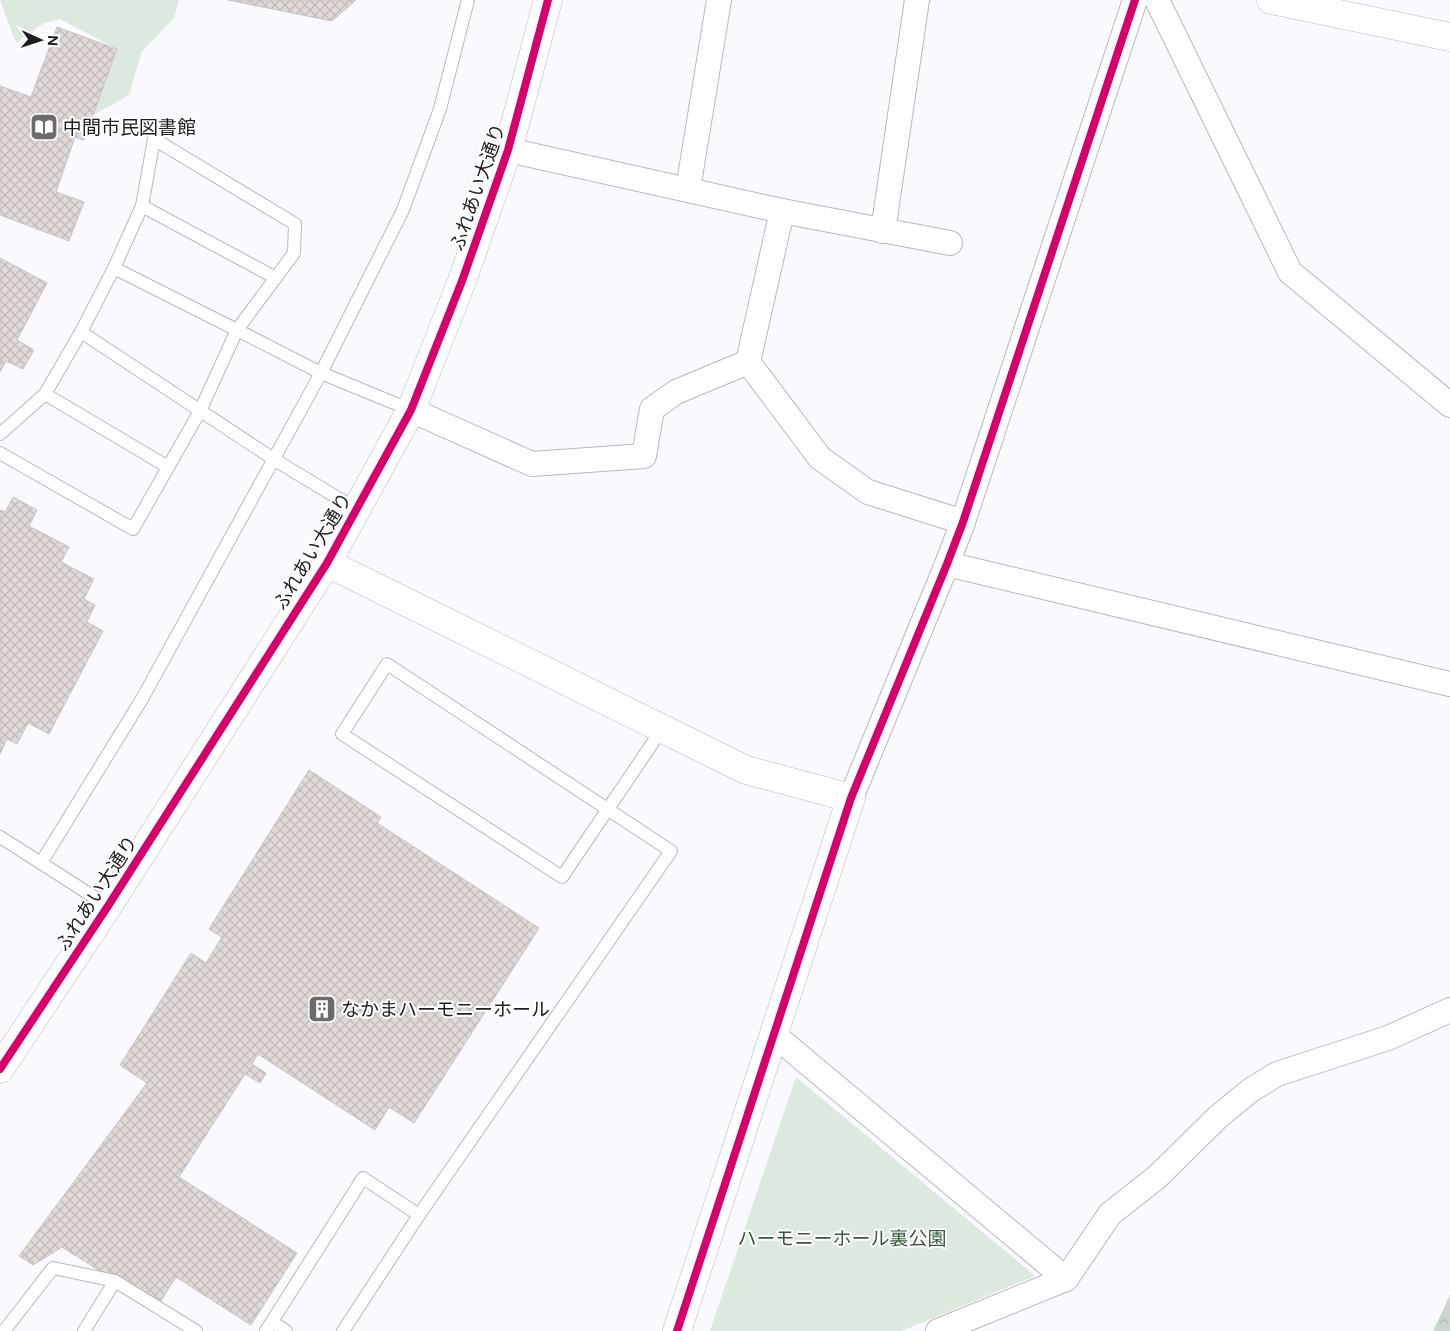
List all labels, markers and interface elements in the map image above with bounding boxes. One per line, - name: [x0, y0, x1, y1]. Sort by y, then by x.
- north arrow: [15, 15, 65, 65]
- text: N: [44, 35, 61, 47]
- library icon: 中間市民図書館: [29, 112, 59, 142]
- place label: 中間市民図書館: [63, 116, 196, 139]
- street label: ふれあい大通り: [445, 121, 510, 254]
- street label: ふれあい大通り: [268, 488, 357, 614]
- street label: ふれあい大通り: [51, 831, 142, 955]
- building icon: なかまハーモニーホール: [307, 994, 337, 1024]
- place label: なかまハーモニーホール: [341, 998, 550, 1021]
- park label: ハーモニーホール裏公園: [737, 1227, 947, 1250]

